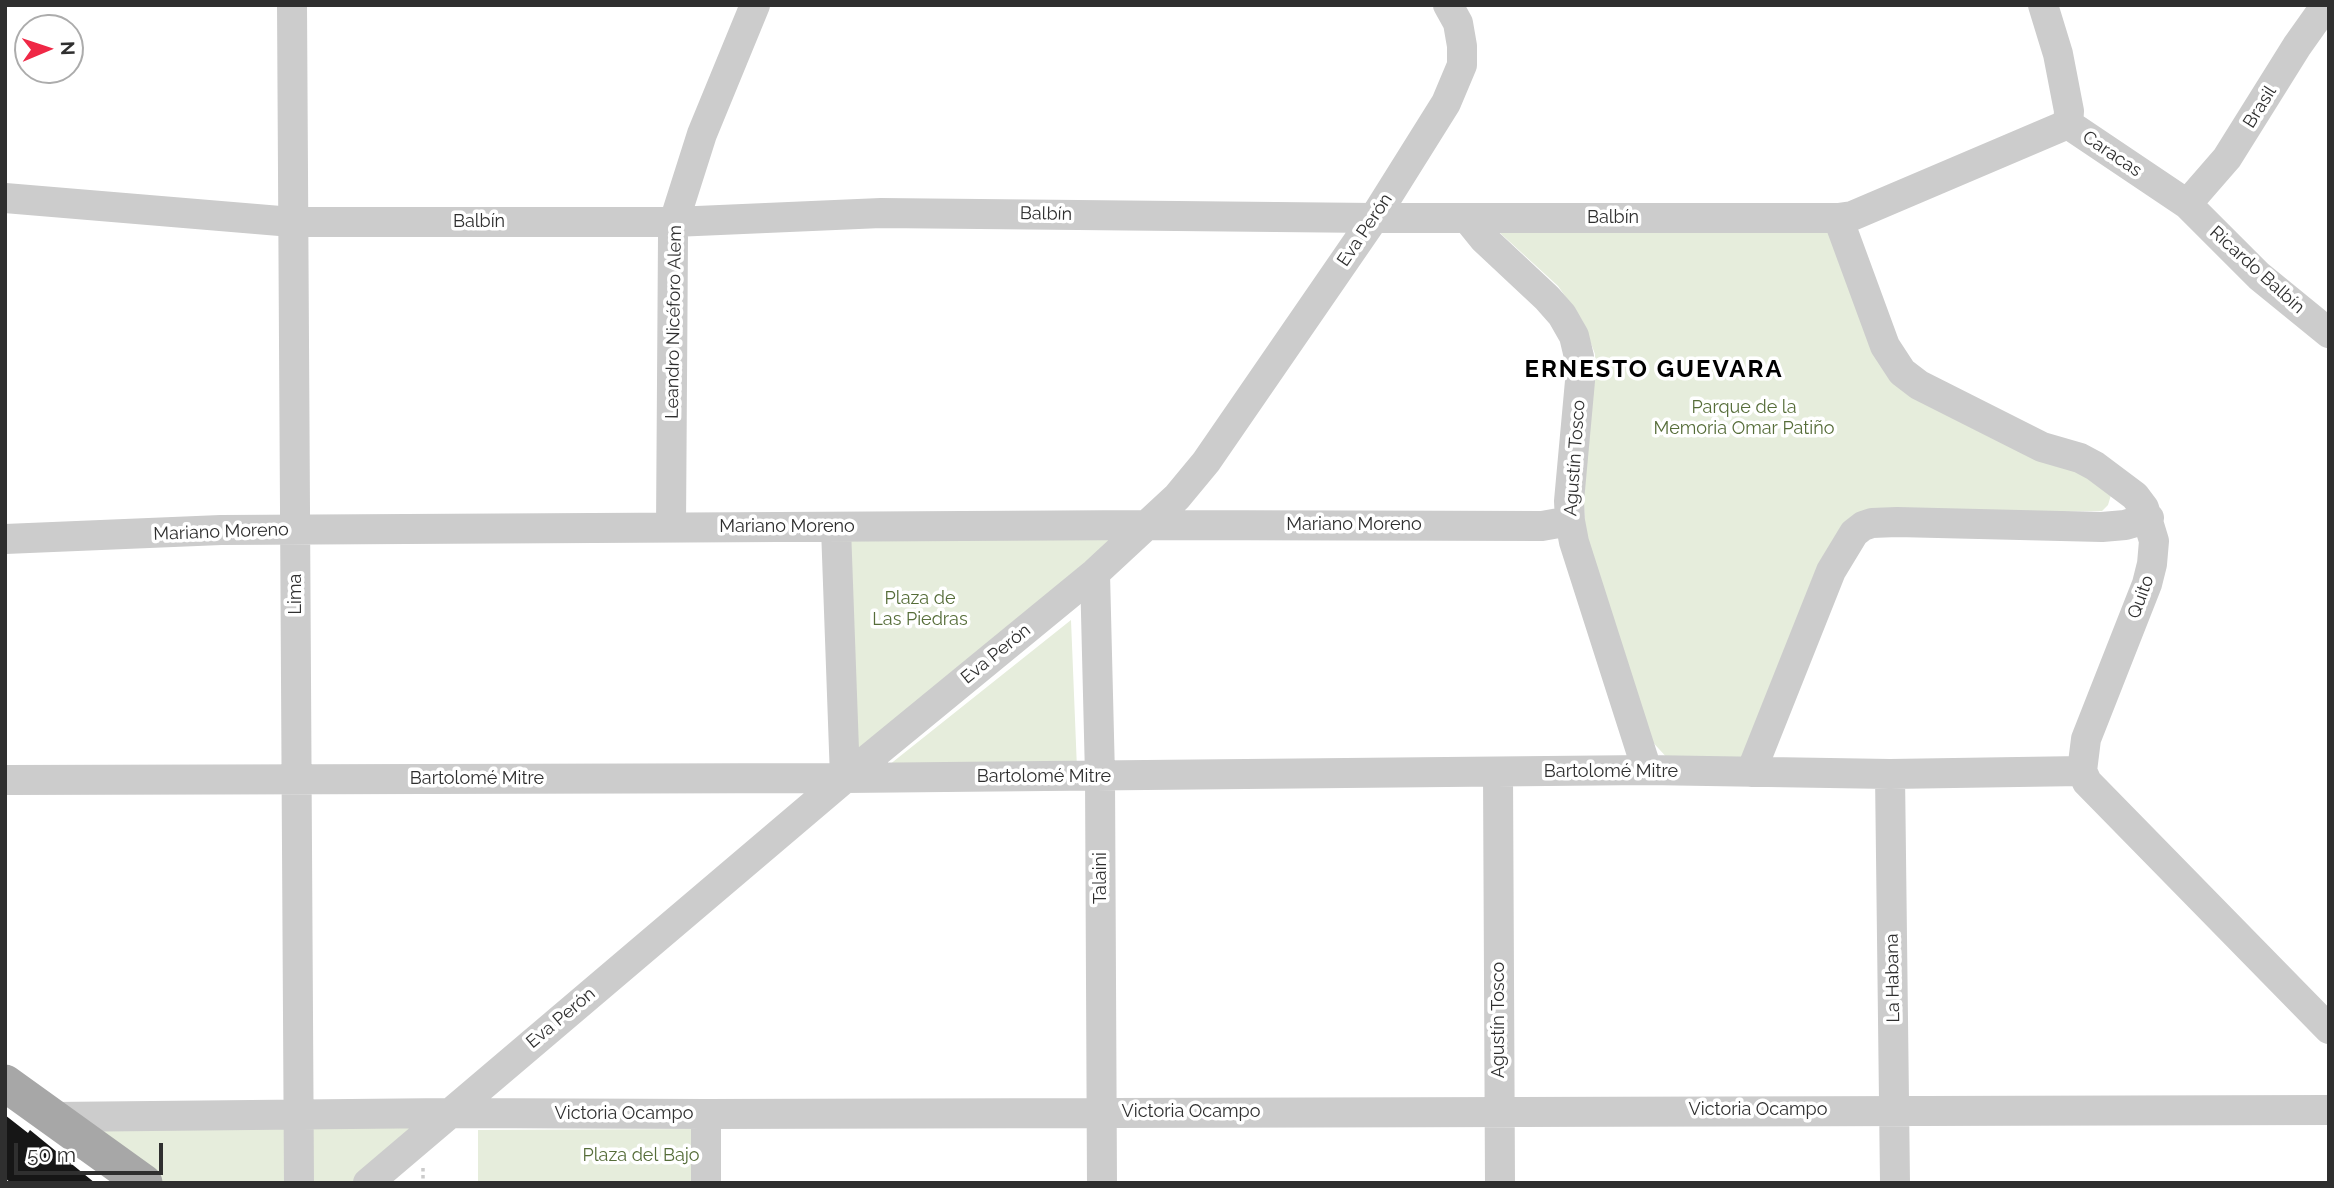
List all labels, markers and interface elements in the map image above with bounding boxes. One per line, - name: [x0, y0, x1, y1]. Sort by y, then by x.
- north arrow: [14, 14, 84, 84]
- text: N: [57, 41, 79, 56]
- street label: Brasil: [2239, 82, 2281, 132]
- street label: Caracas: [2078, 126, 2146, 182]
- street label: Eva Perón: [1333, 189, 1397, 271]
- street label: Balbín: [1020, 203, 1072, 225]
- street label: Balbín: [1587, 207, 1639, 229]
- street label: Balbín: [453, 211, 505, 233]
- street label: Ricardo Balbín: [2205, 222, 2309, 318]
- street label: Leandro Nicéforo Alem: [662, 225, 686, 419]
- district label: ERNESTO GUEVARA: [1526, 356, 1782, 384]
- park label: Parque de la Memoria Omar Patiño: [1654, 397, 1834, 440]
- street label: Agustín Tosco: [1560, 399, 1590, 517]
- street label: Mariano Moreno: [1286, 514, 1422, 536]
- street label: Mariano Moreno: [719, 516, 855, 538]
- street label: Mariano Moreno: [153, 519, 289, 545]
- street label: Quito: [2123, 572, 2159, 622]
- street label: Lima: [285, 574, 307, 614]
- park label: Plaza de Las Piedras: [872, 588, 968, 630]
- street label: Eva Perón: [957, 619, 1035, 689]
- street label: Bartolomé Mitre: [1544, 761, 1678, 783]
- street label: Bartolomé Mitre: [977, 766, 1111, 788]
- street label: Bartolomé Mitre: [410, 768, 544, 790]
- street label: Talaini: [1090, 852, 1112, 904]
- street label: La Habana: [1881, 933, 1905, 1023]
- street label: Agustín Tosco: [1488, 962, 1510, 1078]
- street label: Eva Perón: [522, 983, 600, 1053]
- street label: Victoria Ocampo: [1689, 1099, 1827, 1121]
- street label: Victoria Ocampo: [1122, 1101, 1260, 1123]
- street label: Victoria Ocampo: [555, 1103, 693, 1125]
- scale bar: [18, 1128, 166, 1172]
- text: 50 m: [27, 1142, 76, 1167]
- park label: Plaza del Bajo: [583, 1145, 699, 1167]

